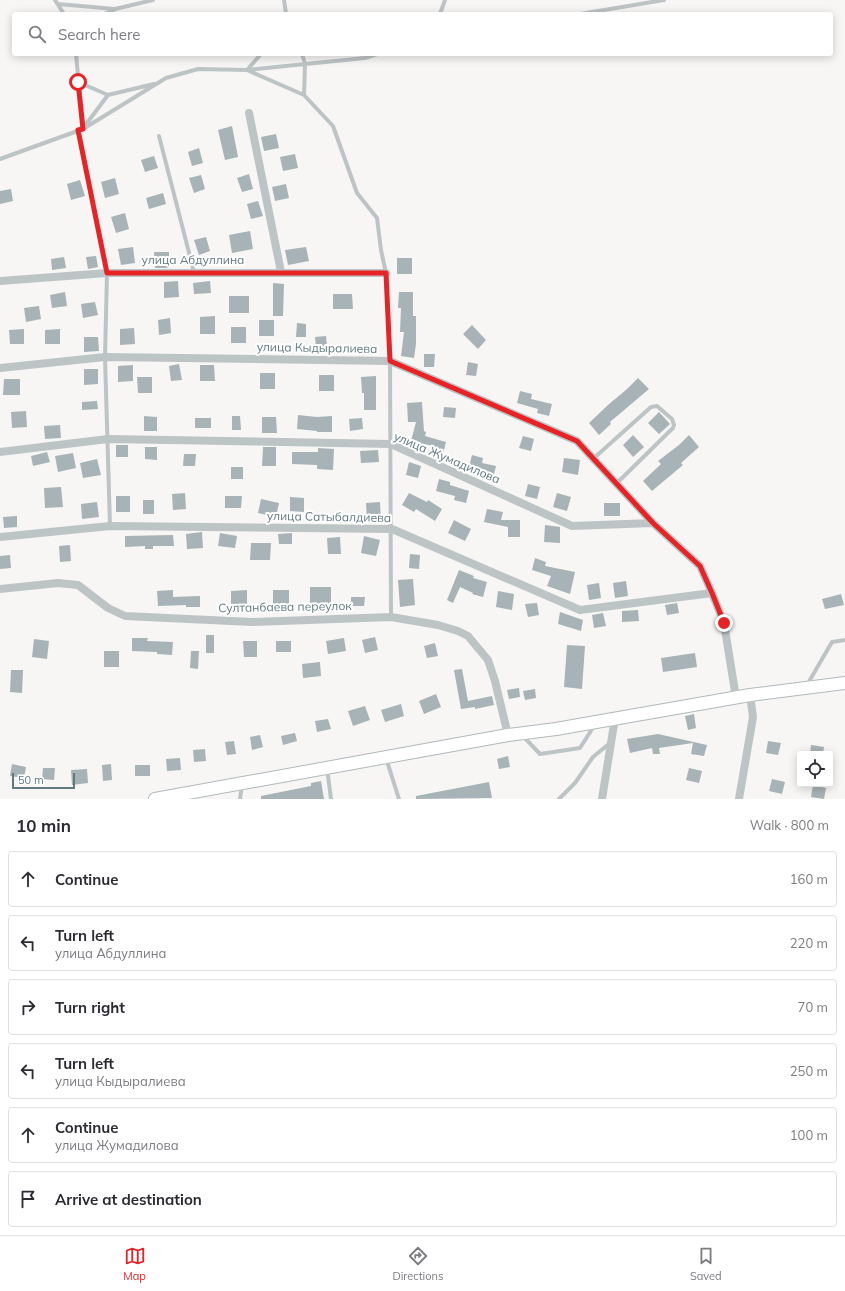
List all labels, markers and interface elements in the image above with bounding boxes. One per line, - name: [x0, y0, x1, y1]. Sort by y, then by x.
- search box: [12, 12, 833, 56]
- icon: search: [26, 23, 48, 45]
- text: Search here: [58, 25, 140, 44]
- route start: [69, 73, 87, 91]
- street label: улица Абдуллина: [142, 252, 244, 267]
- street label: улица Кыдыралиева: [257, 339, 377, 356]
- street label: улица Жумадилова: [392, 428, 503, 487]
- street label: улица Сатыбалдиева: [267, 508, 391, 525]
- street label: Султанбаева переулок: [218, 598, 352, 615]
- route end: [715, 614, 733, 632]
- map controls: [797, 751, 833, 787]
- button: locate: [797, 751, 833, 787]
- scale bar: [12, 771, 75, 790]
- text: 50 m: [18, 773, 44, 787]
- text: 10 min: [16, 815, 71, 836]
- text: Walk · 800 m: [750, 817, 829, 833]
- icon: ahead: [17, 868, 39, 890]
- text: Continue: [55, 870, 118, 889]
- text: 160 m: [790, 871, 828, 887]
- text: Turn left: [55, 926, 114, 945]
- icon: left: [17, 932, 39, 954]
- text: 220 m: [790, 935, 828, 951]
- text: улица Абдуллина: [55, 945, 166, 961]
- icon: right: [17, 996, 39, 1018]
- text: Turn right: [55, 998, 125, 1017]
- text: 70 m: [798, 999, 828, 1015]
- text: Turn left: [55, 1054, 114, 1073]
- icon: left: [17, 1060, 39, 1082]
- text: 250 m: [790, 1063, 828, 1079]
- text: улица Кыдыралиева: [55, 1073, 186, 1089]
- text: Continue: [55, 1118, 118, 1137]
- icon: ahead: [17, 1124, 39, 1146]
- text: 100 m: [790, 1127, 828, 1143]
- text: улица Жумадилова: [55, 1137, 179, 1153]
- icon: arrive: [17, 1188, 39, 1210]
- text: Arrive at destination: [55, 1190, 202, 1209]
- tab: Map: [123, 1245, 146, 1283]
- tab: Directions: [393, 1245, 443, 1283]
- tab: Saved: [690, 1245, 722, 1283]

